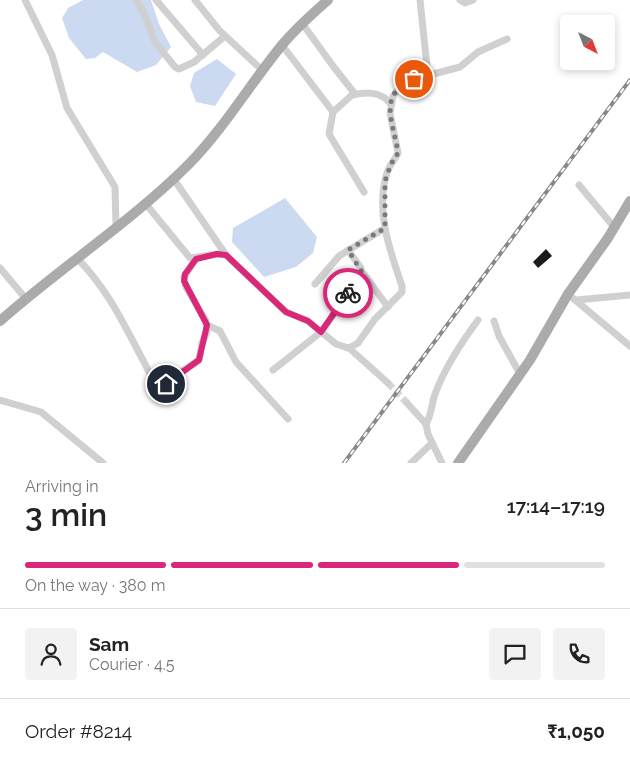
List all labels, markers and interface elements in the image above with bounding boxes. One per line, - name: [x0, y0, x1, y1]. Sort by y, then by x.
- north arrow: [560, 15, 615, 70]
- map controls: [560, 15, 615, 70]
- pin: [393, 58, 435, 100]
- icon: bag: [400, 65, 428, 93]
- courier: [323, 268, 373, 318]
- icon: bike: [334, 279, 362, 307]
- pin: [145, 363, 187, 405]
- icon: home: [152, 370, 180, 398]
- text: Arriving in: [25, 477, 99, 496]
- text: 17:14–17:19: [507, 495, 605, 517]
- text: 3 min: [25, 496, 107, 533]
- text: On the way · 380 m: [25, 576, 165, 595]
- button: person: [25, 628, 77, 680]
- button: chat: [489, 628, 541, 680]
- button: phone: [553, 628, 605, 680]
- text: Sam: [89, 633, 129, 655]
- text: Courier · 4.5: [89, 655, 174, 674]
- text: Order #8214: [25, 720, 132, 742]
- text: ₹1,050: [547, 720, 605, 742]

